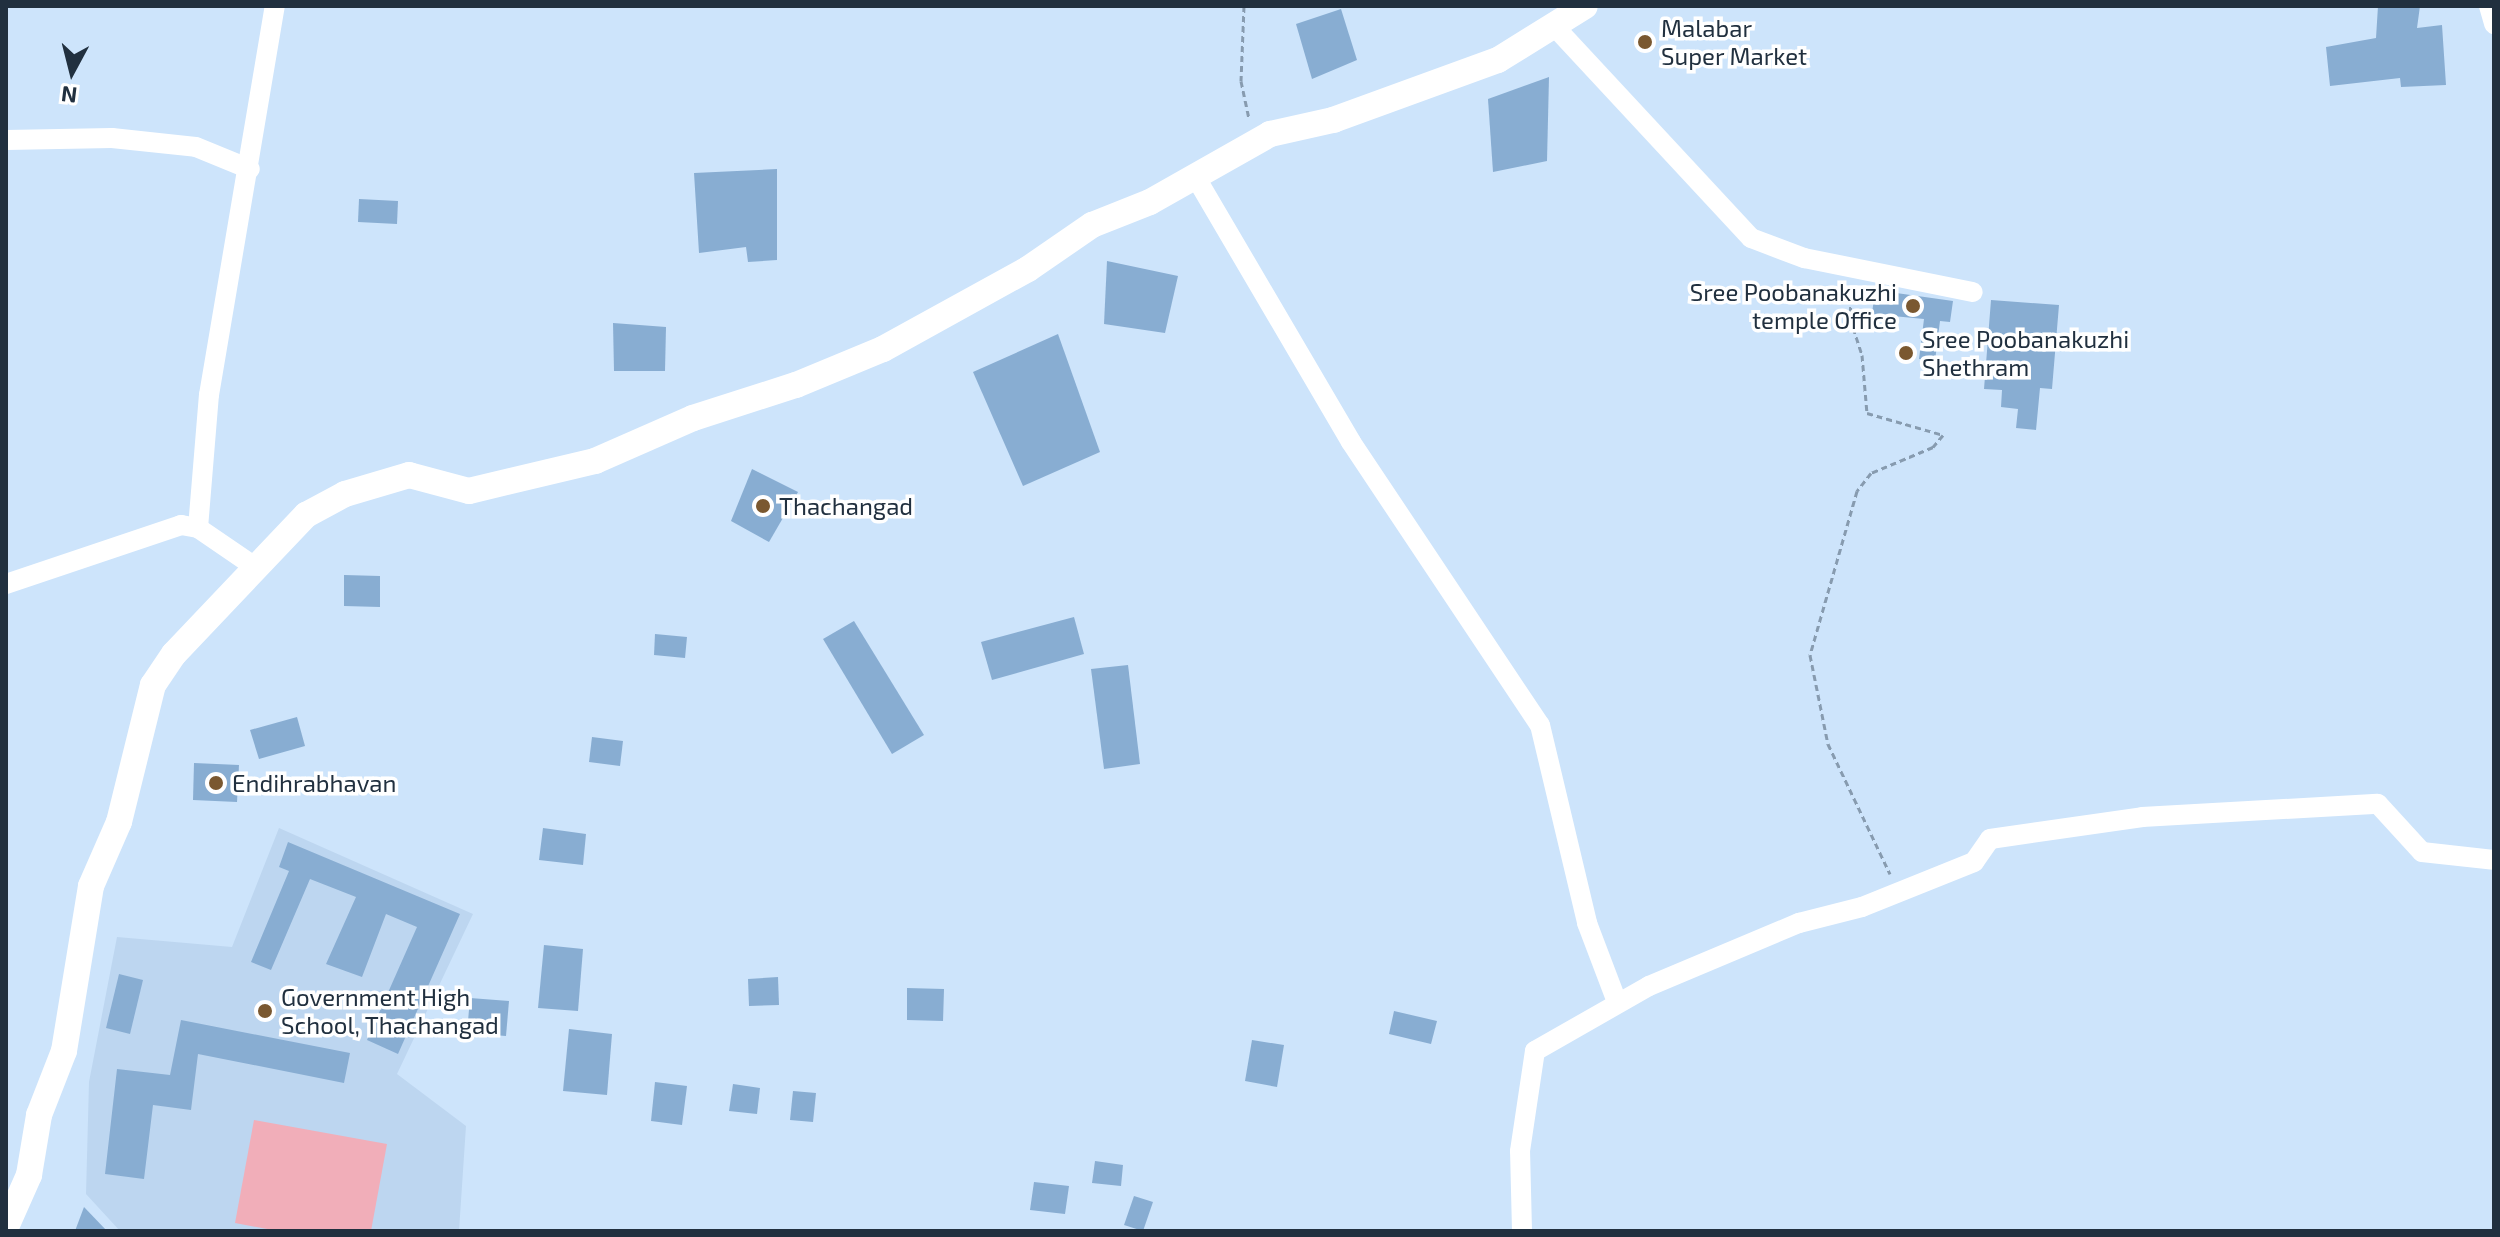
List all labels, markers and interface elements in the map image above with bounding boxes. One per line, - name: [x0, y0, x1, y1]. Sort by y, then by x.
- place label: Malabar Super Market: [1661, 14, 1808, 70]
- north arrow: [32, 32, 112, 112]
- marker: Malabar Super Market: [1636, 33, 1654, 51]
- text: N: [60, 82, 79, 110]
- place label: Sree Poobanakuzhi temple Office: [1690, 278, 1897, 334]
- marker: Sree Poobanakuzhi temple Office: [1904, 297, 1922, 315]
- place label: Sree Poobanakuzhi Shethram: [1922, 325, 2129, 381]
- marker: Sree Poobanakuzhi Shethram: [1897, 344, 1915, 362]
- place label: Thachangad: [779, 492, 913, 520]
- marker: Thachangad: [754, 497, 772, 515]
- place label: Endihrabhavan: [232, 769, 396, 797]
- marker: Endihrabhavan: [207, 774, 225, 792]
- place label: Government High School, Thachangad: [281, 983, 499, 1039]
- marker: Government High School, Thachangad: [256, 1002, 274, 1020]

